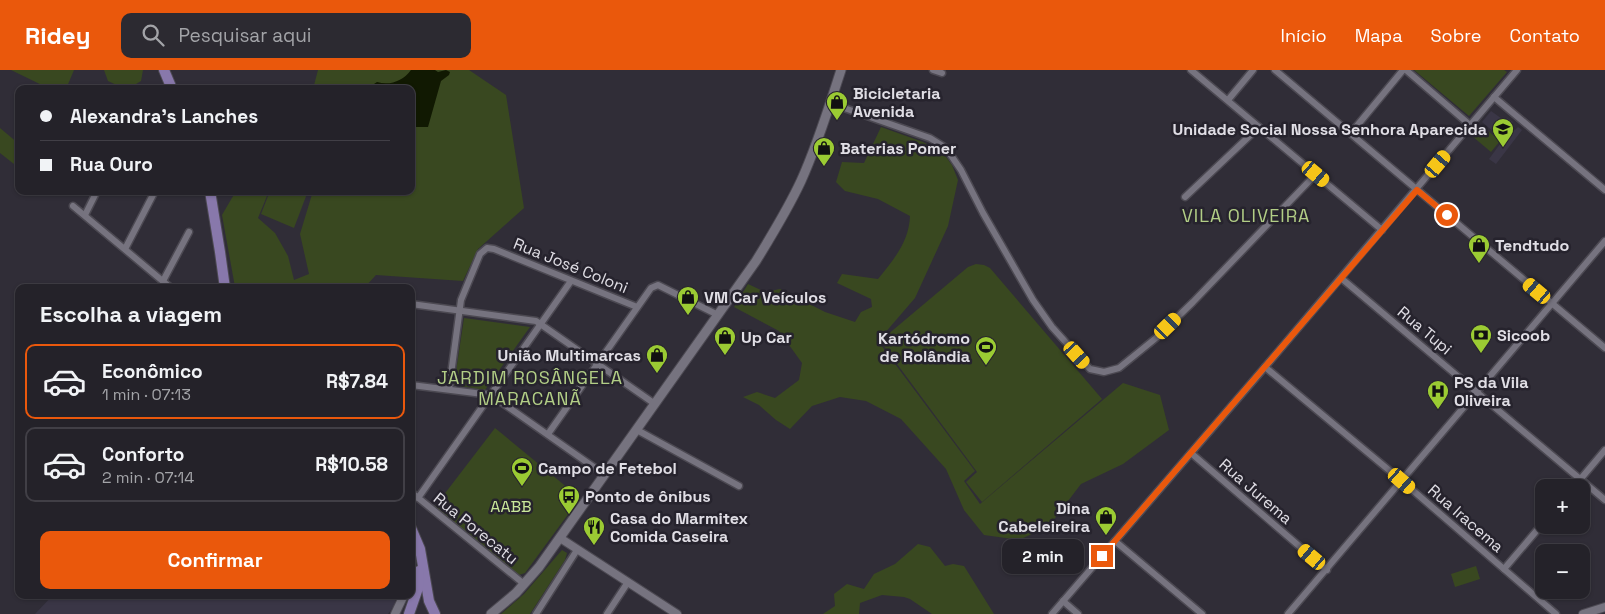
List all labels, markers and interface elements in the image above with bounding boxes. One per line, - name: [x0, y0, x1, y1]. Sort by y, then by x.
- search box: [121, 13, 471, 58]
- text: Ridey: [25, 20, 91, 51]
- icon: search: [139, 21, 167, 49]
- text: Pesquisar aqui: [179, 23, 312, 48]
- text: Início: [1281, 24, 1327, 47]
- text: Mapa: [1355, 24, 1403, 47]
- text: Sobre: [1431, 24, 1481, 47]
- text: Contato: [1509, 24, 1580, 47]
- place label: Bicicletaria Avenida: [853, 83, 941, 122]
- shop icon: Bicicletaria Avenida: [825, 90, 849, 121]
- text: Alexandra's Lanches: [70, 104, 258, 129]
- school or university icon: Unidade Social Nossa Senhora Aparecida: [1491, 117, 1515, 148]
- place label: Unidade Social Nossa Senhora Aparecida: [1172, 119, 1487, 140]
- shop icon: Baterias Pomer: [812, 136, 836, 167]
- place label: Baterias Pomer: [840, 138, 956, 159]
- car: [1422, 148, 1453, 180]
- text: Rua Ouro: [70, 152, 153, 177]
- car: [1299, 159, 1332, 189]
- district label: VILA OLIVEIRA: [1182, 204, 1310, 227]
- route start: [1436, 204, 1458, 226]
- street label: Rua José Coloni: [510, 233, 631, 298]
- shop icon: Tendtudo: [1467, 233, 1491, 264]
- place label: Tendtudo: [1495, 235, 1570, 256]
- car: [1520, 276, 1553, 306]
- shop icon: VM Car Veículos: [676, 285, 700, 316]
- place label: VM Car Veículos: [704, 287, 826, 308]
- text: Escolha a viagem: [40, 300, 222, 328]
- street label: Rua Tupi: [1393, 301, 1456, 359]
- car: [1152, 310, 1184, 342]
- bank icon: Sicoob: [1469, 323, 1493, 354]
- shop icon: Up Car: [713, 325, 737, 356]
- place label: Sicoob: [1497, 325, 1550, 346]
- place label: Up Car: [741, 327, 792, 348]
- place label: Kartódromo de Rolândia: [878, 328, 970, 367]
- sports icon: Kartódromo de Rolândia: [974, 335, 998, 366]
- car: [1061, 339, 1092, 371]
- shop icon: União Multimarcas: [645, 343, 669, 374]
- place label: União Multimarcas: [498, 345, 641, 366]
- icon: car: [42, 359, 87, 404]
- text: Econômico: [102, 359, 203, 384]
- district label: JARDIM ROSÂNGELA MARACANÃ: [437, 366, 623, 410]
- text: R$7.84: [326, 369, 388, 394]
- place label: PS da Vila Oliveira: [1454, 372, 1528, 411]
- hospital icon: PS da Vila Oliveira: [1426, 379, 1450, 410]
- text: 1 min · 07:13: [102, 384, 191, 405]
- icon: car: [42, 442, 87, 487]
- text: Conforto: [102, 442, 184, 467]
- text: R$10.58: [315, 452, 388, 477]
- street label: Rua Jurema: [1215, 454, 1297, 529]
- sports icon: Campo de Fetebol: [510, 456, 534, 487]
- place label: Campo de Fetebol: [538, 458, 677, 479]
- car: [1385, 465, 1418, 497]
- text: 2 min · 07:14: [102, 467, 194, 488]
- map controls: [1535, 479, 1590, 599]
- button: +: [1535, 479, 1590, 534]
- street label: Rua Iracema: [1423, 480, 1508, 557]
- bus stop icon: Ponto de ônibus: [557, 484, 581, 515]
- place label: Ponto de ônibus: [585, 486, 711, 507]
- street label: Rua Porecatu: [429, 488, 522, 569]
- park label: AABB: [490, 496, 532, 517]
- place label: Dina Cabeleireira: [998, 498, 1090, 537]
- shop icon: Dina Cabeleireira: [1094, 505, 1118, 536]
- place label: Casa do Marmitex Comida Caseira: [610, 508, 749, 547]
- restaurant icon: Casa do Marmitex Comida Caseira: [582, 515, 606, 546]
- button: Confirmar: [40, 531, 390, 589]
- callout: 2 min: [1002, 538, 1084, 574]
- car: [1295, 542, 1328, 572]
- button: −: [1535, 544, 1590, 599]
- route end: [1091, 545, 1113, 567]
- text: 2 min: [1022, 546, 1064, 567]

